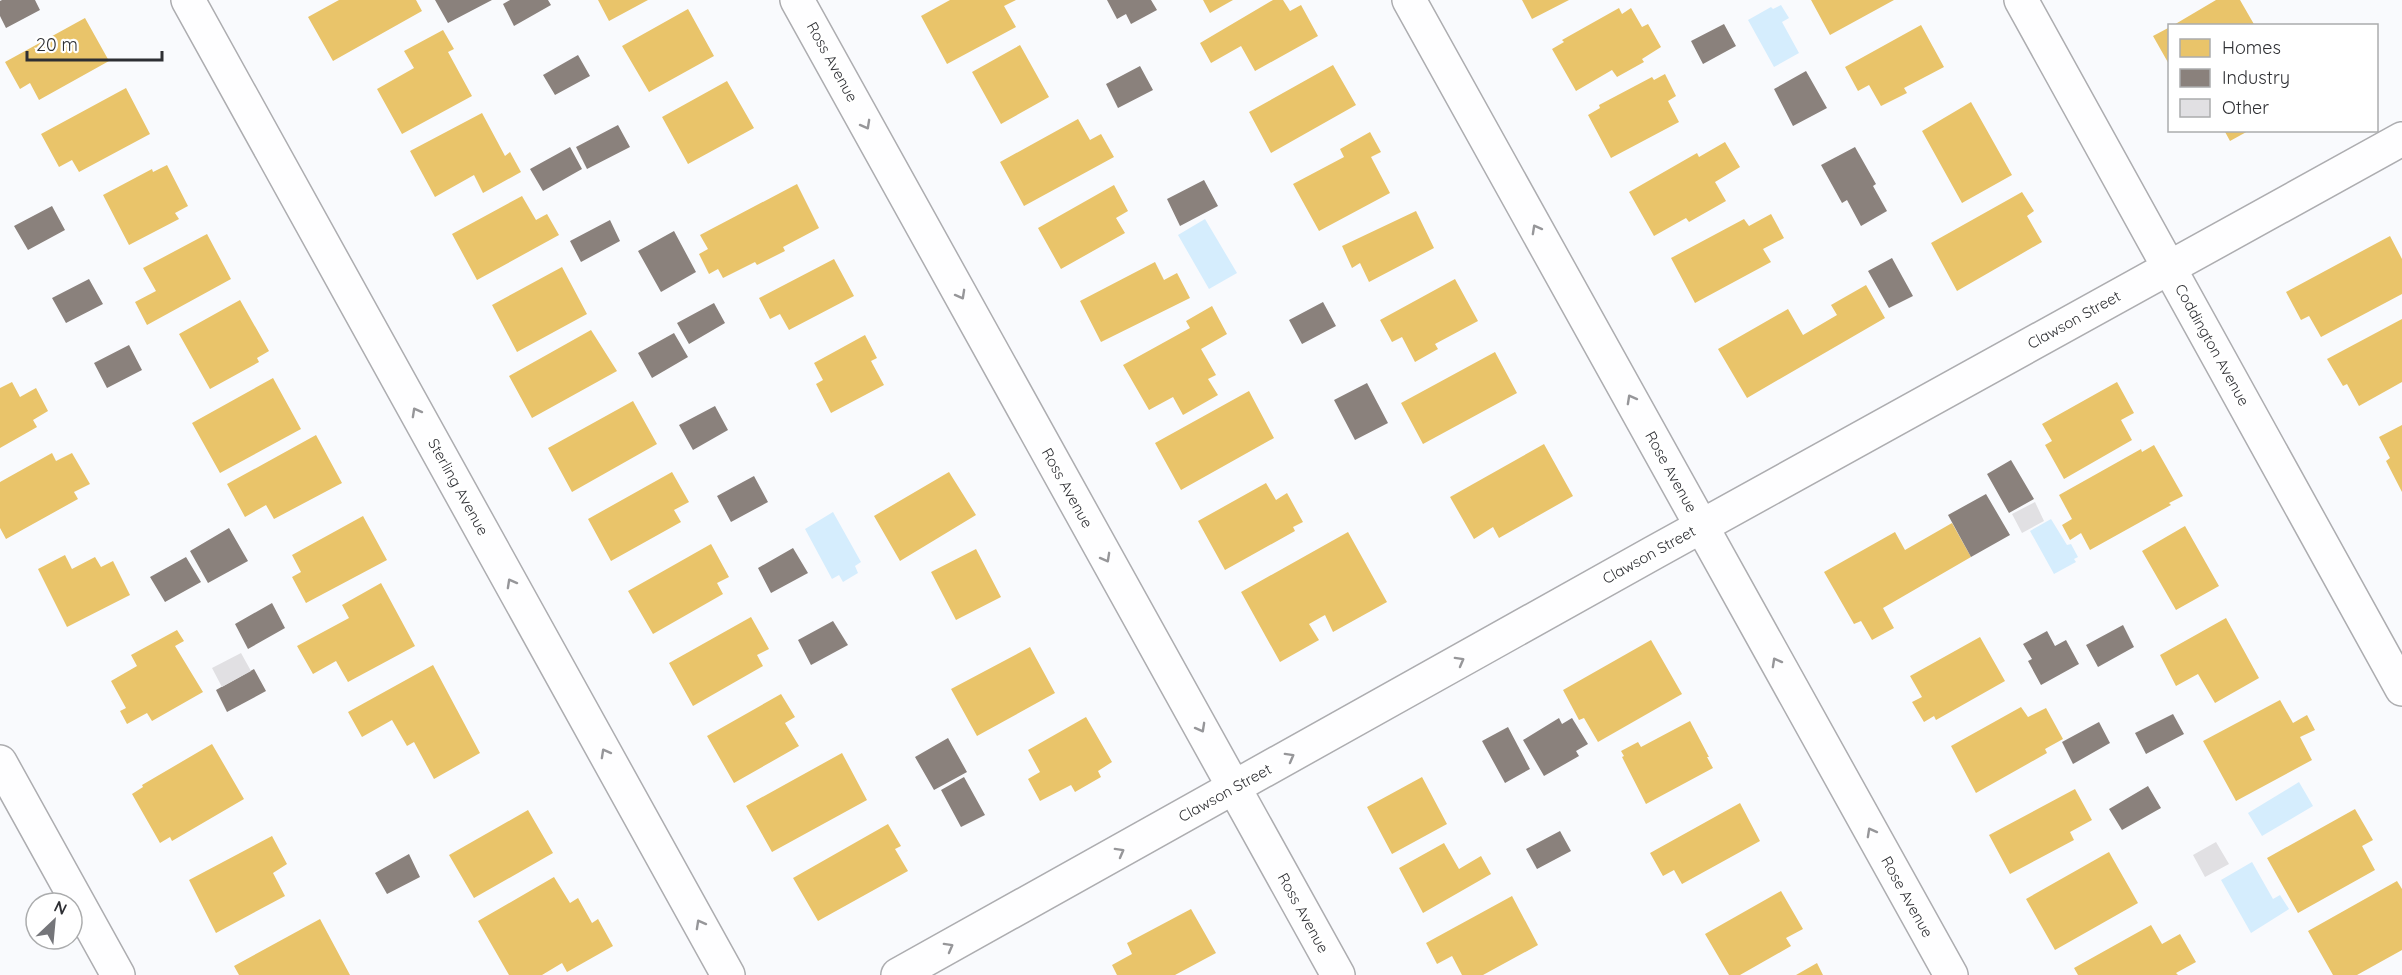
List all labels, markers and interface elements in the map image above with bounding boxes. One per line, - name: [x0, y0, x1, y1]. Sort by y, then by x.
- street label: Ross Avenue: [803, 18, 862, 105]
- scale bar: [27, 24, 162, 62]
- legend: [2168, 24, 2378, 132]
- text: 20 m: [36, 33, 78, 56]
- text: Homes: [2222, 36, 2281, 59]
- text: Industry: [2222, 66, 2290, 89]
- text: Other: [2222, 96, 2269, 119]
- one-way arrow: [859, 118, 870, 129]
- one-way arrow: [1532, 225, 1543, 235]
- street label: Coddington Avenue: [2171, 280, 2254, 409]
- street label: Clawson Street: [2024, 286, 2124, 353]
- one-way arrow: [954, 289, 965, 299]
- one-way arrow: [1627, 395, 1638, 406]
- one-way arrow: [412, 408, 423, 418]
- street label: Rose Avenue: [1641, 428, 1702, 516]
- street label: Sterling Avenue: [424, 435, 493, 538]
- street label: Ross Avenue: [1038, 444, 1097, 531]
- street label: Clawson Street: [1599, 521, 1699, 588]
- one-way arrow: [1099, 552, 1110, 562]
- one-way arrow: [507, 579, 518, 589]
- one-way arrow: [1454, 657, 1464, 669]
- one-way arrow: [1772, 658, 1784, 668]
- one-way arrow: [1193, 722, 1205, 733]
- one-way arrow: [601, 749, 612, 759]
- one-way arrow: [1284, 753, 1294, 764]
- street label: Clawson Street: [1175, 759, 1275, 826]
- one-way arrow: [1867, 828, 1878, 838]
- one-way arrow: [1113, 848, 1124, 859]
- street label: Rose Avenue: [1877, 853, 1938, 941]
- street label: Ross Avenue: [1274, 869, 1333, 956]
- north arrow: [24, 891, 84, 951]
- text: N: [51, 896, 70, 919]
- one-way arrow: [696, 920, 707, 930]
- one-way arrow: [943, 942, 953, 954]

